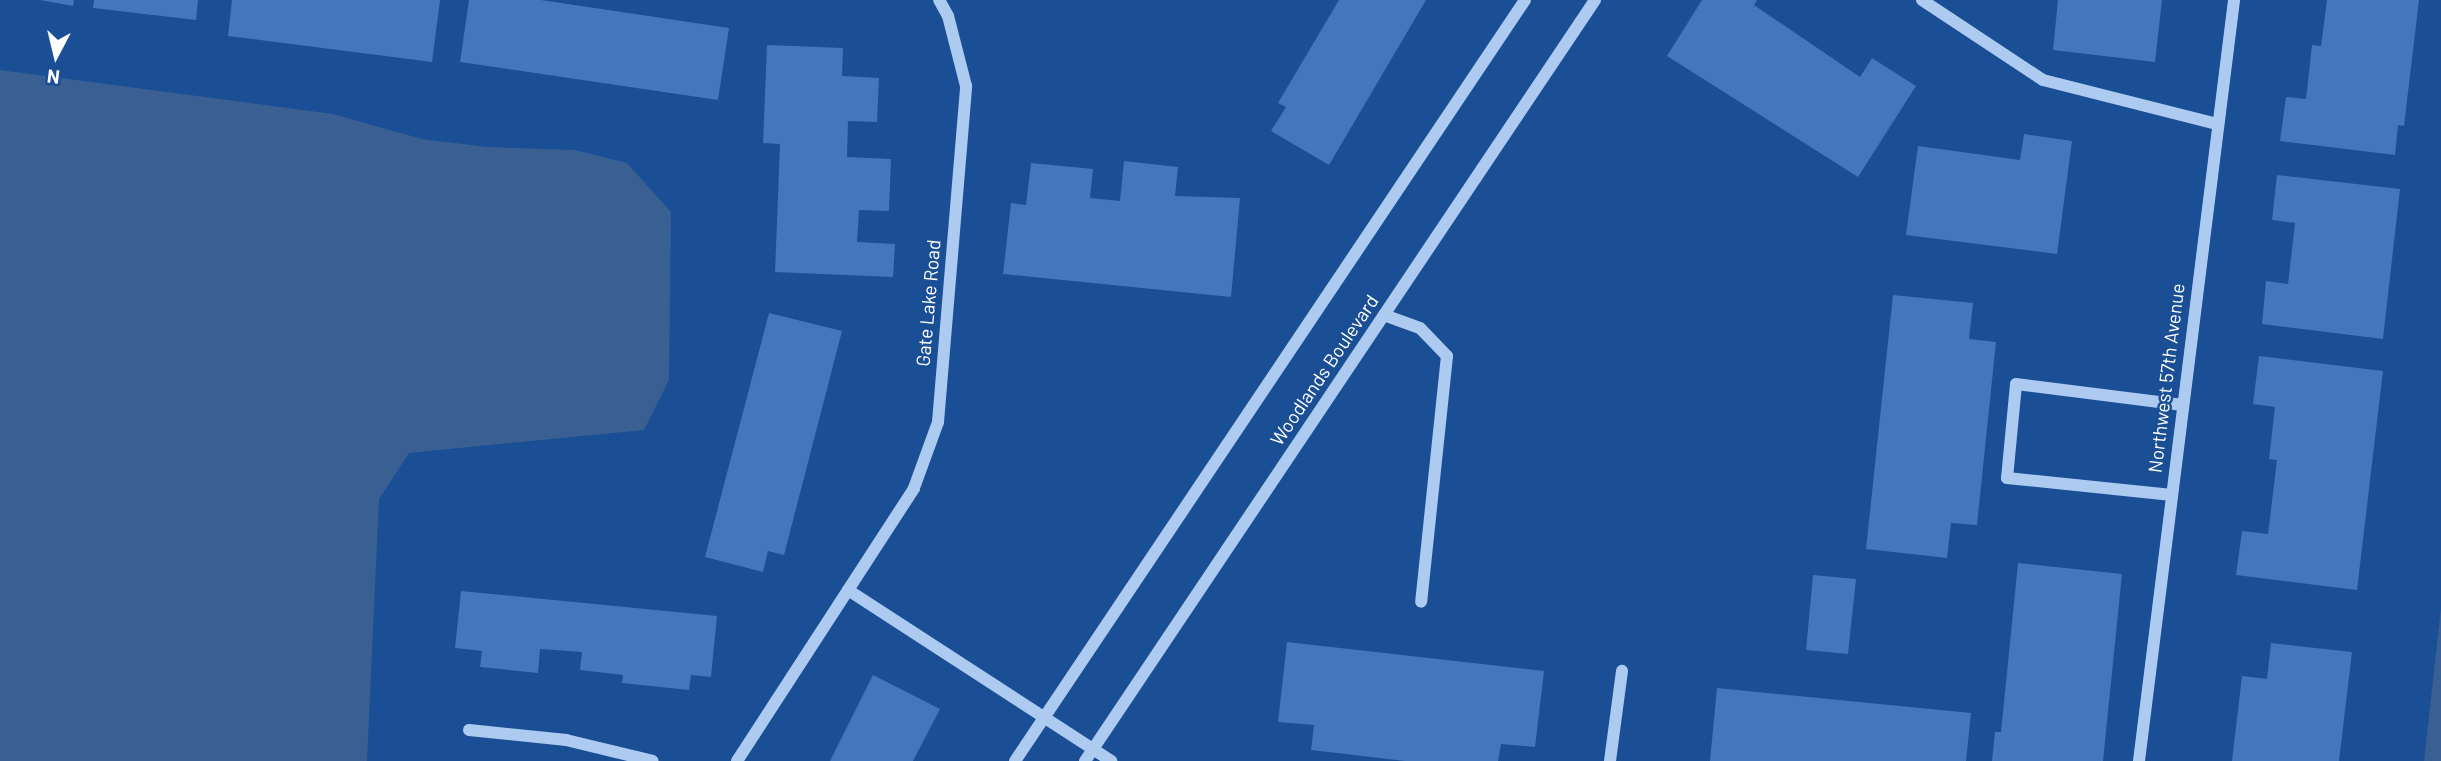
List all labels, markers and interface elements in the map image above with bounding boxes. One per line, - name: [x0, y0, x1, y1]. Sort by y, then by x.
- north arrow: [21, 21, 91, 91]
- text: N: [46, 65, 61, 90]
- street label: Gate Lake Road: [911, 239, 945, 367]
- street label: Northwest 57th Avenue: [2143, 282, 2189, 474]
- street label: Woodlands Boulevard: [1265, 290, 1383, 450]

